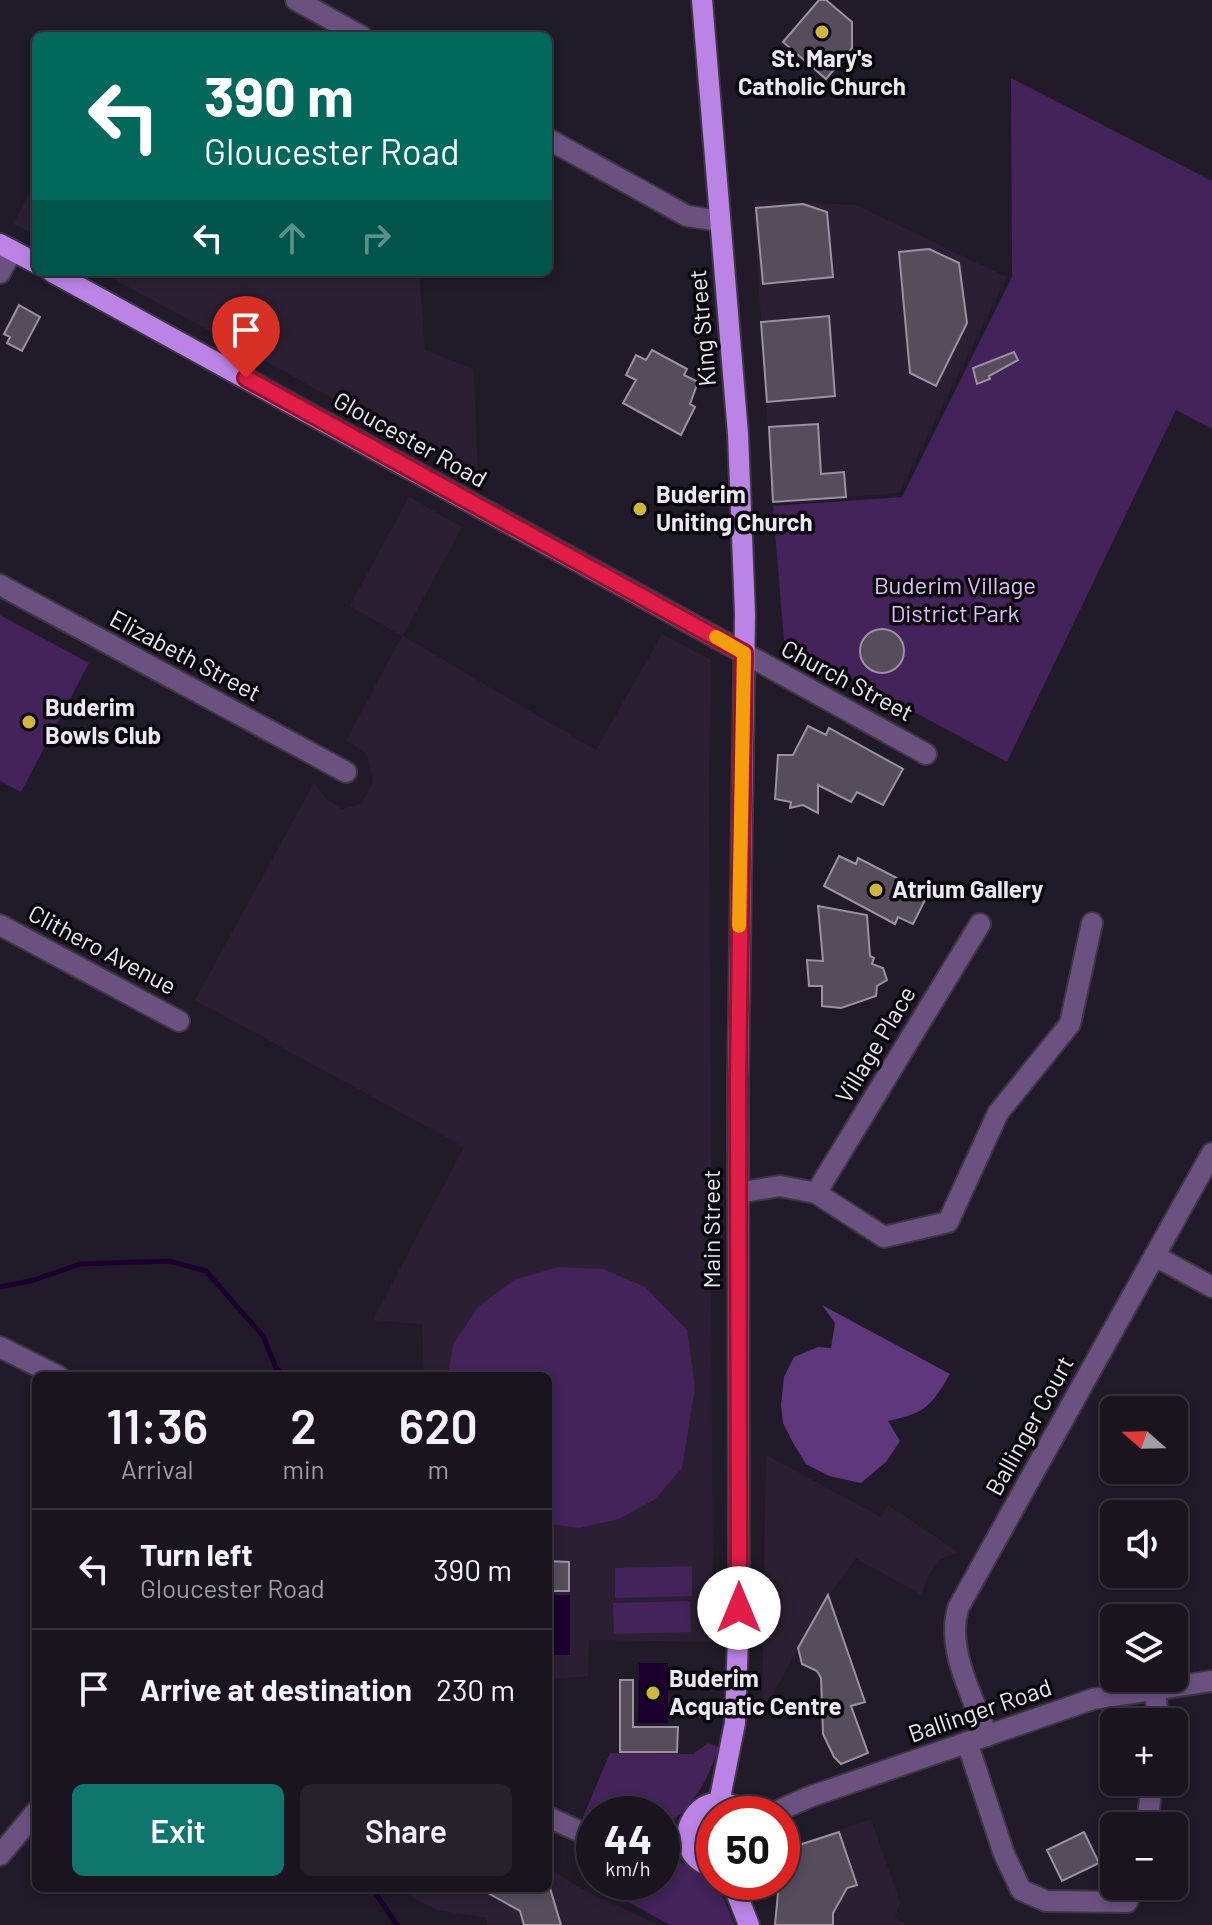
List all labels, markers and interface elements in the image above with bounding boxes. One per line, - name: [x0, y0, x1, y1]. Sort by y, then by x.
- marker: St. Mary's Catholic Church: [813, 23, 831, 41]
- place label: St. Mary's Catholic Church: [738, 43, 906, 100]
- text: 390 m: [204, 61, 354, 128]
- icon: left: [72, 64, 176, 168]
- text: Gloucester Road: [204, 129, 460, 172]
- icon: left: [186, 216, 230, 260]
- icon: ahead: [270, 216, 314, 260]
- icon: right: [354, 216, 398, 260]
- street label: King Street: [682, 269, 721, 388]
- pin: [212, 296, 280, 378]
- icon: arrive: [224, 308, 268, 352]
- street label: Gloucester Road: [329, 385, 492, 493]
- place label: Buderim Uniting Church: [656, 479, 813, 536]
- marker: Buderim Uniting Church: [631, 500, 649, 518]
- park label: Buderim Village District Park: [874, 570, 1036, 627]
- street label: Elizabeth Street: [105, 603, 266, 707]
- street label: Church Street: [777, 633, 918, 726]
- place label: Buderim Bowls Club: [45, 692, 161, 749]
- marker: Buderim Bowls Club: [20, 713, 38, 731]
- place label: Atrium Gallery: [892, 874, 1043, 903]
- marker: Atrium Gallery: [867, 881, 885, 899]
- street label: Clithero Avenue: [24, 898, 182, 1000]
- street label: Village Place: [829, 981, 921, 1108]
- street label: Main Street: [696, 1170, 725, 1288]
- street label: Ballinger Court: [978, 1351, 1079, 1500]
- text: 11:36: [106, 1396, 208, 1454]
- text: 2: [290, 1396, 317, 1454]
- text: 620: [399, 1396, 478, 1454]
- north arrow: [1100, 1396, 1188, 1484]
- map controls: [1100, 1396, 1188, 1900]
- text: Arrival: [121, 1453, 194, 1484]
- text: min: [282, 1453, 325, 1484]
- text: m: [428, 1453, 449, 1484]
- button: sound: [1100, 1500, 1188, 1588]
- text: Turn left: [140, 1536, 253, 1572]
- icon: left: [72, 1547, 116, 1591]
- text: 390 m: [433, 1551, 512, 1587]
- position arrow: [697, 1566, 781, 1650]
- text: Gloucester Road: [140, 1572, 325, 1603]
- button: layers: [1100, 1604, 1188, 1692]
- place label: Buderim Acquatic Centre: [669, 1663, 842, 1720]
- icon: arrive: [72, 1667, 116, 1711]
- text: Arrive at destination: [140, 1671, 412, 1707]
- text: 230 m: [436, 1671, 515, 1707]
- street label: Ballinger Road: [904, 1672, 1055, 1748]
- marker: Buderim Acquatic Centre: [644, 1684, 662, 1702]
- button: +: [1100, 1708, 1188, 1796]
- button: Exit: [72, 1784, 284, 1876]
- button: Share: [300, 1784, 512, 1876]
- speed limit sign: 50: [696, 1796, 800, 1900]
- button: −: [1100, 1812, 1188, 1900]
- text: 44: [604, 1814, 652, 1862]
- text: km/h: [605, 1856, 651, 1880]

